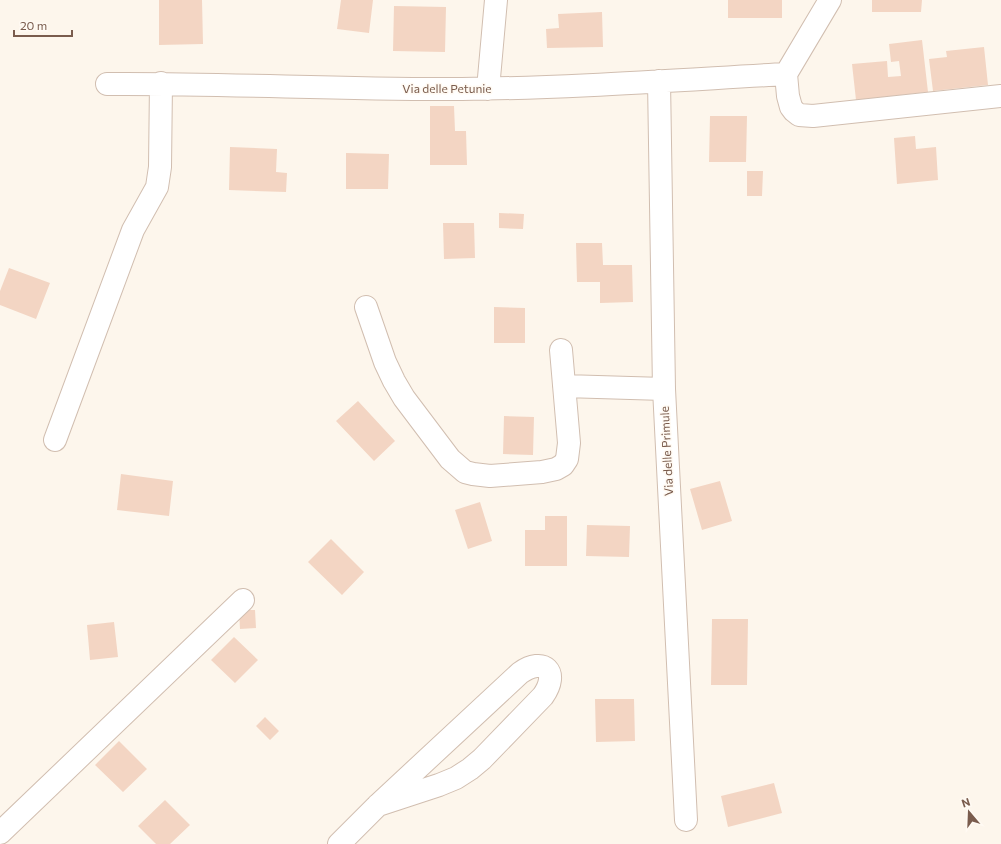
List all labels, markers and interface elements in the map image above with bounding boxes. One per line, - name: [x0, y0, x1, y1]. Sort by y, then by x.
- scale bar: [14, 12, 72, 38]
- text: 20 m: [20, 18, 47, 32]
- street label: Via delle Petunie: [402, 81, 492, 95]
- street label: Via delle Primule: [657, 406, 675, 496]
- north arrow: [949, 792, 989, 832]
- text: N: [960, 795, 972, 810]

